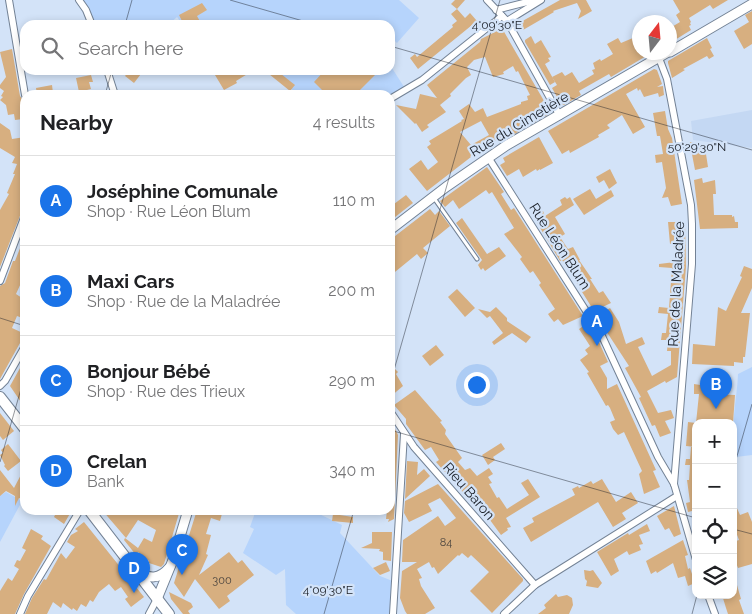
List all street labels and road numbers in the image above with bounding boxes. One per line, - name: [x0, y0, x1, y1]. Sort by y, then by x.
- street label: Rue du Cimetière: [467, 88, 571, 160]
- street label: Rue Léon Blum: [526, 200, 594, 292]
- street label: Rue de la Maladrée: [665, 221, 687, 347]
- street label: Rieu Baron: [440, 459, 498, 523]

